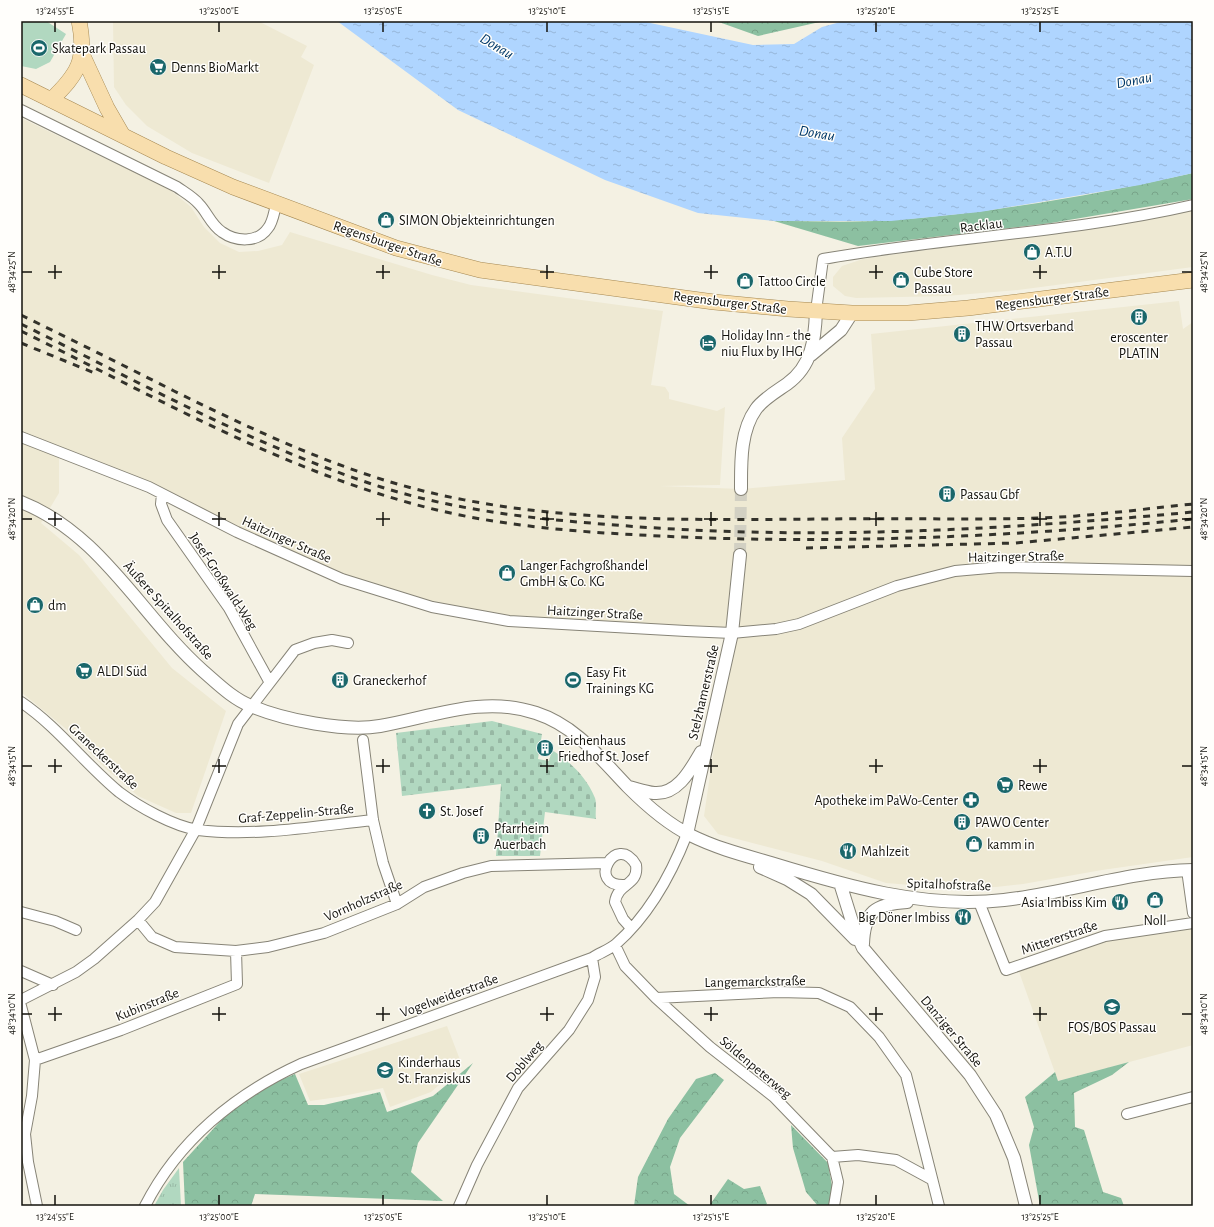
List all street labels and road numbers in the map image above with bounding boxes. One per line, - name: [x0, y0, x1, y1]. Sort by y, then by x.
- street label: Racklau: [959, 216, 1003, 236]
- street label: Regensburger Straße: [331, 219, 444, 269]
- street label: Regensburger Straße: [995, 285, 1110, 313]
- street label: Regensburger Straße: [672, 289, 787, 317]
- street label: Haitzinger Straße: [240, 514, 333, 566]
- street label: Josef-Großwald-Weg: [187, 530, 260, 633]
- street label: Haitzinger Straße: [968, 549, 1064, 565]
- street label: Äußere Spitalhofstraße: [121, 558, 217, 662]
- street label: Haitzinger Straße: [547, 603, 643, 623]
- street label: Stelzhamerstraße: [686, 643, 722, 741]
- street label: Graneckerstraße: [66, 721, 141, 792]
- street label: Graf-Zeppelin-Straße: [238, 802, 355, 826]
- street label: Vornholzstraße: [322, 877, 405, 924]
- street label: Spitalhofstraße: [907, 877, 991, 893]
- street label: Mittererstraße: [1019, 918, 1099, 958]
- street label: Vogelweiderstraße: [399, 972, 500, 1020]
- street label: Langemarckstraße: [704, 974, 806, 990]
- street label: Kubinstraße: [114, 986, 181, 1024]
- street label: Danziger Straße: [918, 993, 985, 1070]
- street label: Söldenpeterweg: [717, 1034, 794, 1102]
- street label: Doblweg: [504, 1038, 546, 1085]

